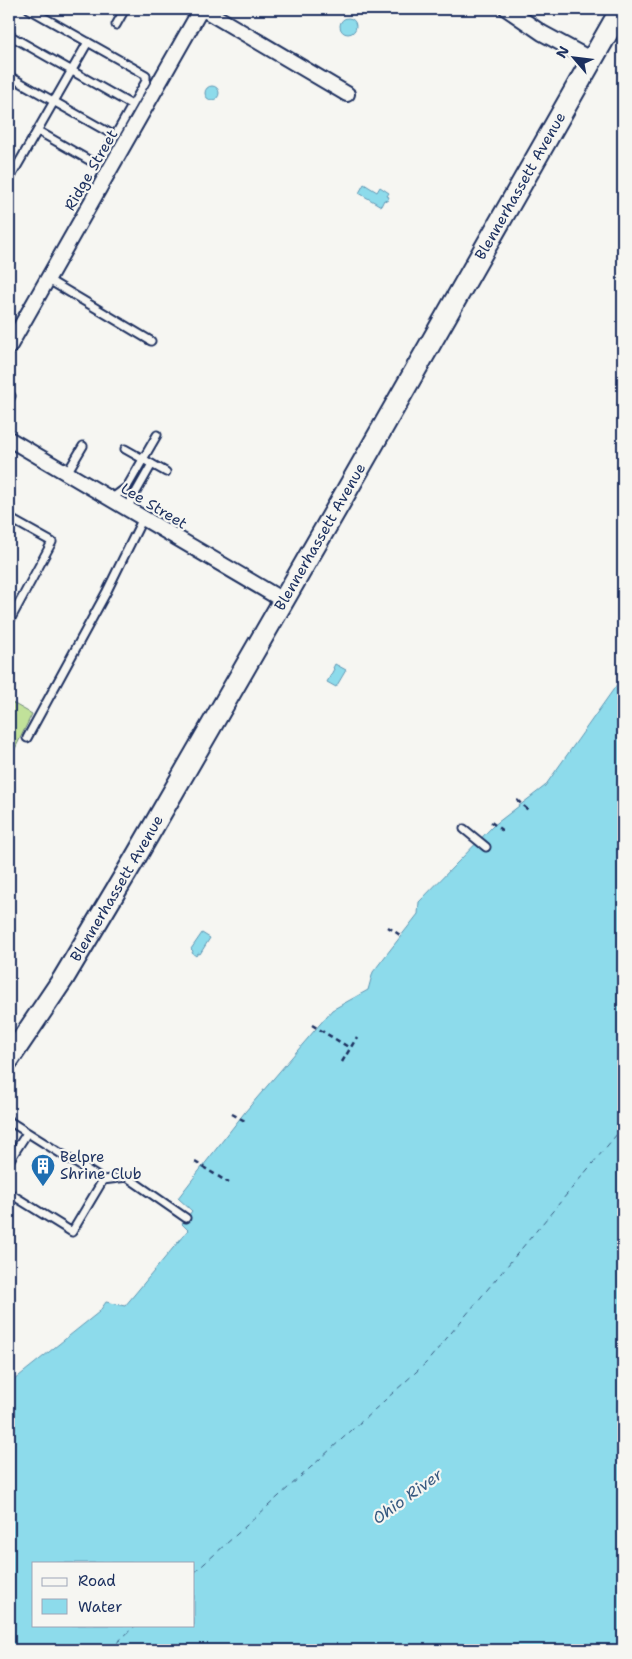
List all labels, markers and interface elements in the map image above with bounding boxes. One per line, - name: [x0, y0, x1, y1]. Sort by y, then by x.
- north arrow: [550, 32, 600, 82]
- text: N: [552, 43, 573, 61]
- street label: Blennerhassett Avenue: [470, 108, 570, 263]
- street label: Ridge Street: [60, 126, 122, 214]
- street label: Blennerhassett Avenue: [270, 459, 370, 614]
- street label: Lee Street: [117, 478, 191, 534]
- street label: Blennerhassett Avenue: [66, 811, 168, 965]
- place label: Belpre Shrine Club: [60, 1147, 142, 1184]
- building icon: Belpre Shrine Club: [30, 1153, 56, 1187]
- water label: Ohio River: [368, 1464, 447, 1529]
- legend: [32, 1562, 195, 1626]
- text: Road: [78, 1571, 116, 1591]
- text: Water: [78, 1597, 122, 1617]

